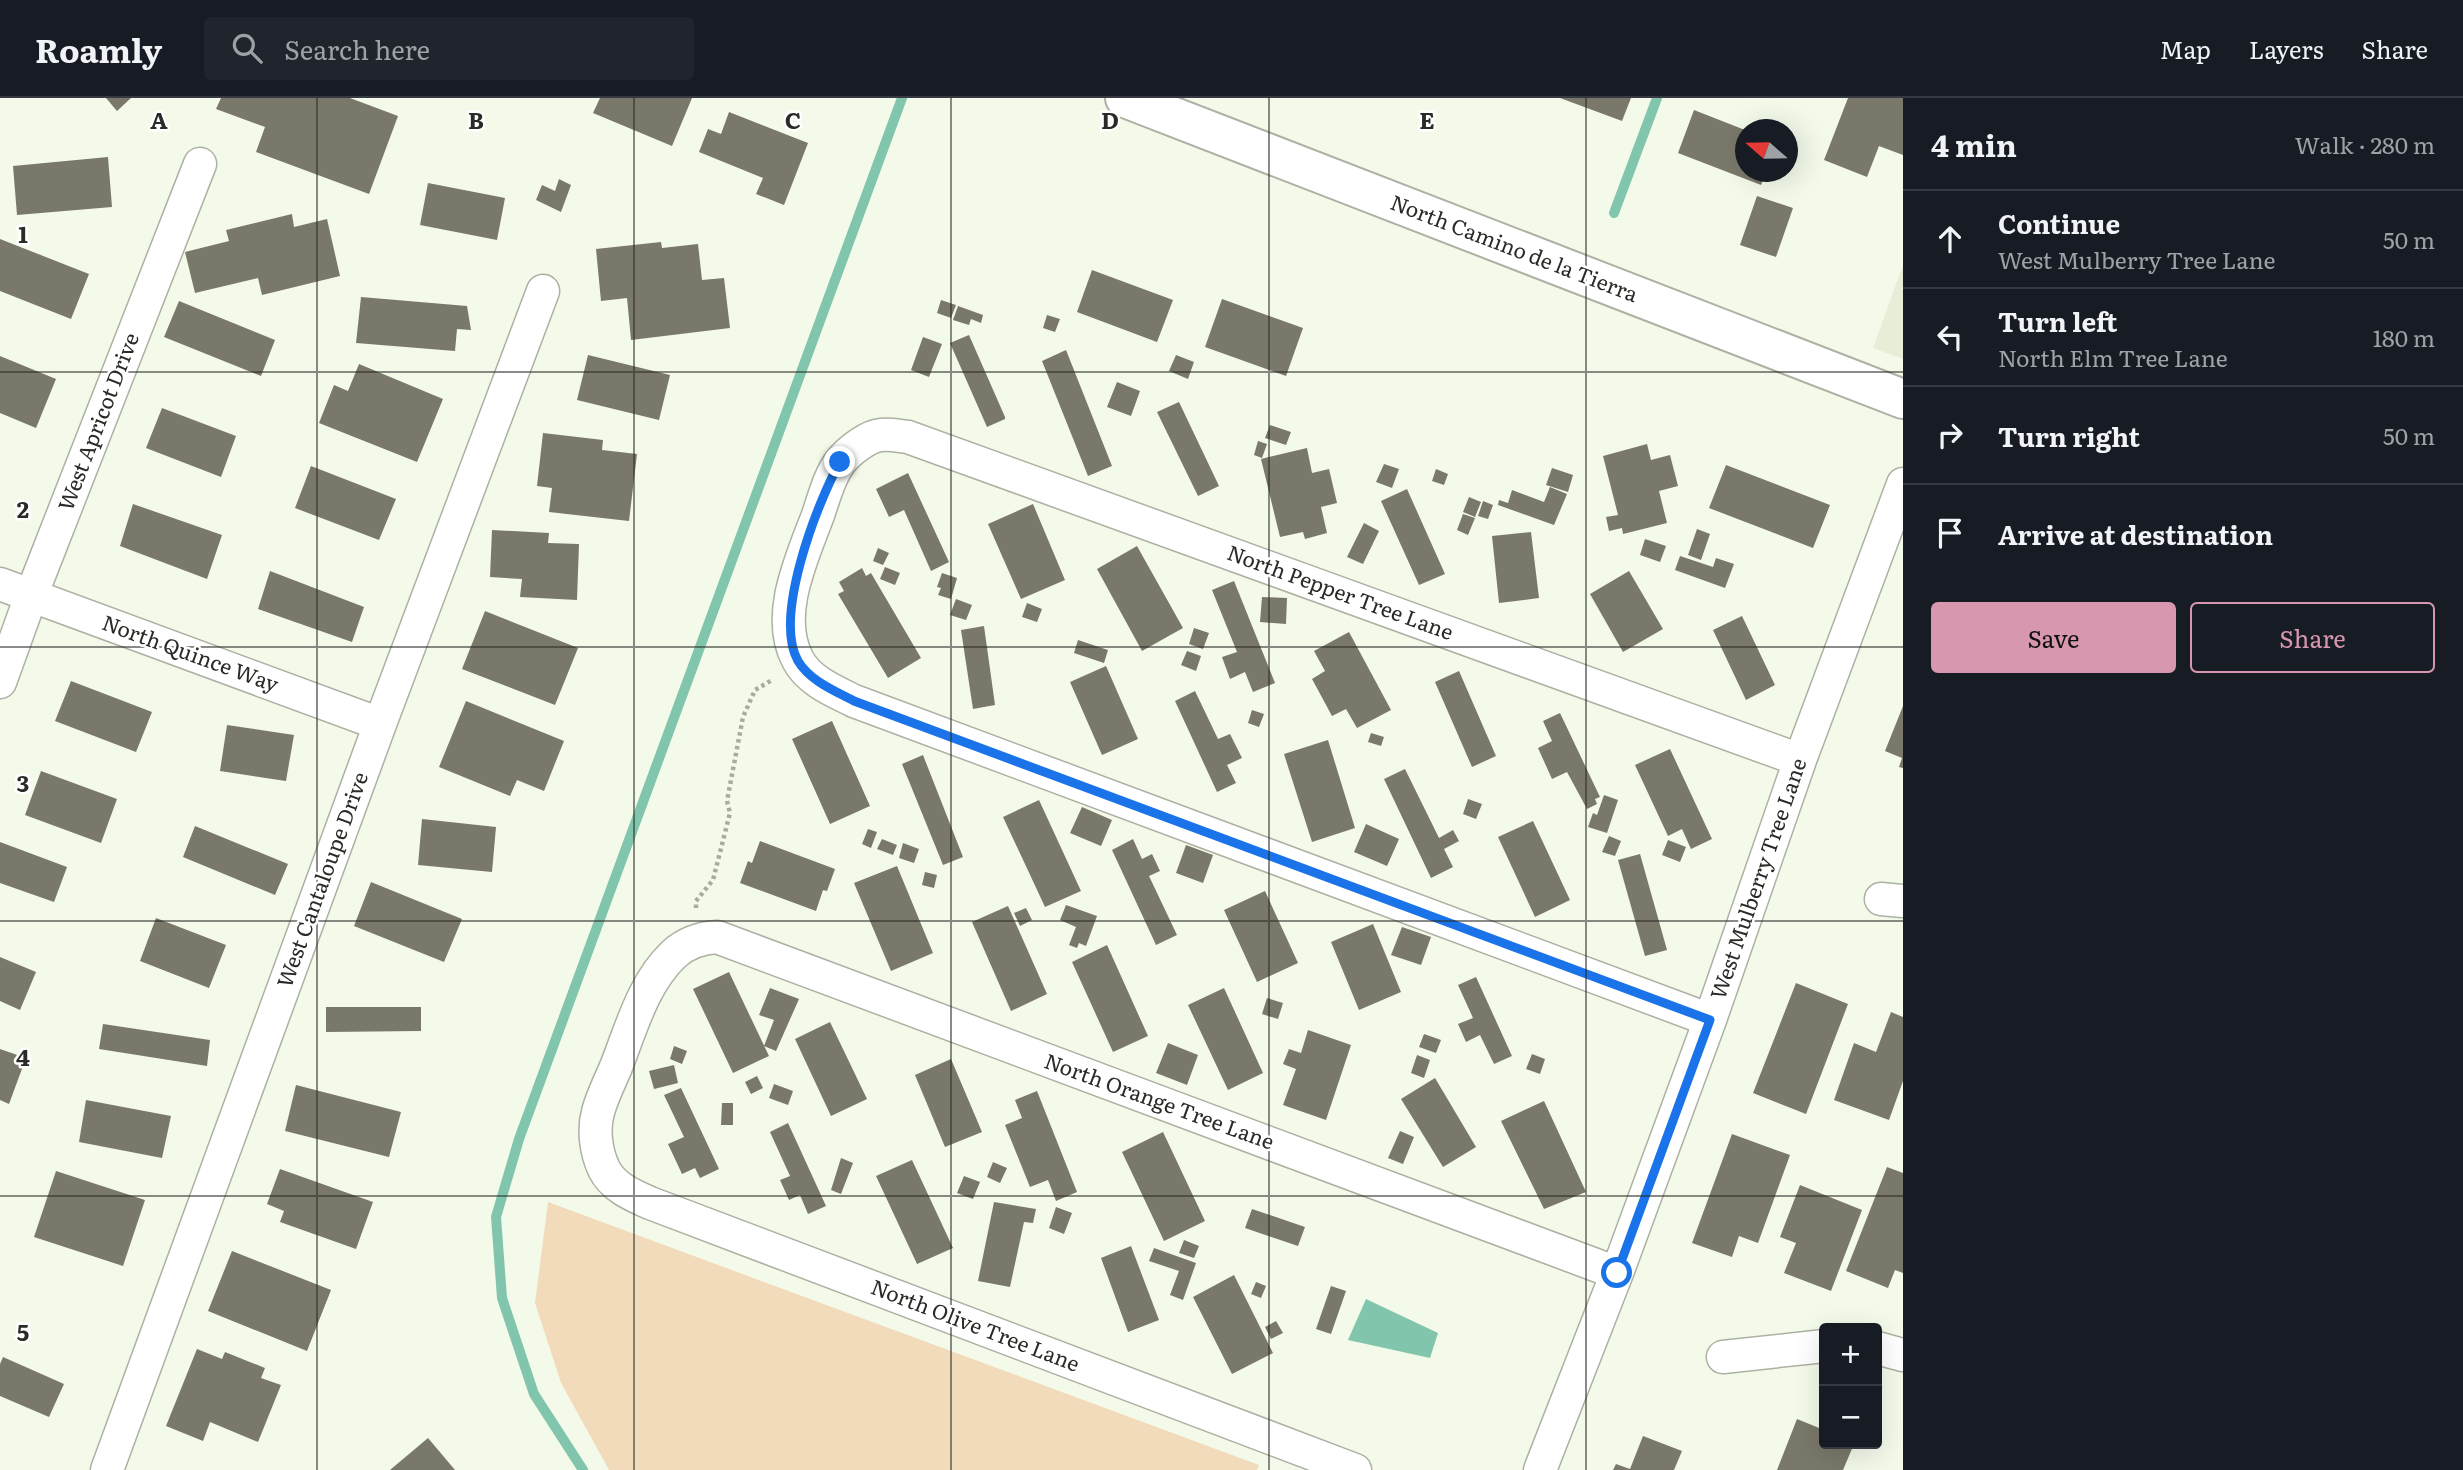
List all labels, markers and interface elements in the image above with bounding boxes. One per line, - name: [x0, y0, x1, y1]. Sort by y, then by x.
- search box: [204, 17, 694, 80]
- text: Roamly: [35, 24, 162, 73]
- icon: search: [228, 29, 266, 67]
- text: Search here: [284, 29, 430, 68]
- text: Map: [2160, 31, 2211, 66]
- text: Layers: [2249, 31, 2323, 66]
- text: Share: [2361, 31, 2428, 66]
- text: A: [150, 102, 168, 136]
- text: B: [468, 102, 484, 136]
- text: C: [785, 102, 801, 136]
- text: D: [1101, 102, 1119, 136]
- text: E: [1419, 102, 1435, 136]
- north arrow: [1735, 119, 1798, 182]
- text: 4 min: [1931, 122, 2017, 166]
- text: Walk · 280 m: [2295, 127, 2435, 161]
- street label: North Camino de la Tierra: [1387, 185, 1644, 308]
- text: Continue: [1998, 203, 2120, 242]
- text: 1: [18, 216, 28, 250]
- icon: ahead: [1931, 220, 1969, 258]
- text: 50 m: [2383, 222, 2435, 256]
- text: West Mulberry Tree Lane: [1998, 242, 2276, 276]
- text: Turn left: [1998, 301, 2117, 340]
- icon: left: [1931, 318, 1969, 356]
- text: 180 m: [2373, 320, 2435, 354]
- street label: West Apricot Drive: [48, 327, 145, 515]
- text: North Elm Tree Lane: [1998, 340, 2228, 374]
- icon: right: [1931, 416, 1969, 454]
- text: Turn right: [1998, 416, 2140, 455]
- text: 50 m: [2383, 418, 2435, 452]
- route end: [824, 446, 855, 477]
- text: 2: [17, 491, 29, 525]
- icon: arrive: [1931, 514, 1969, 552]
- text: Arrive at destination: [1998, 514, 2273, 553]
- street label: North Pepper Tree Lane: [1223, 535, 1458, 646]
- button: Save: [1931, 602, 2176, 673]
- button: Share: [2190, 602, 2435, 673]
- street label: North Quince Way: [98, 605, 284, 698]
- street label: West Mulberry Tree Lane: [1701, 753, 1813, 1003]
- text: 3: [17, 765, 29, 799]
- street label: West Cantaloupe Drive: [267, 767, 374, 991]
- text: 4: [16, 1039, 30, 1073]
- street label: North Orange Tree Lane: [1041, 1044, 1279, 1156]
- route start: [1601, 1257, 1632, 1288]
- street label: North Olive Tree Lane: [867, 1270, 1085, 1378]
- text: 5: [17, 1314, 29, 1348]
- map controls: [1819, 1323, 1882, 1449]
- button: +: [1819, 1323, 1882, 1386]
- button: −: [1819, 1386, 1882, 1449]

